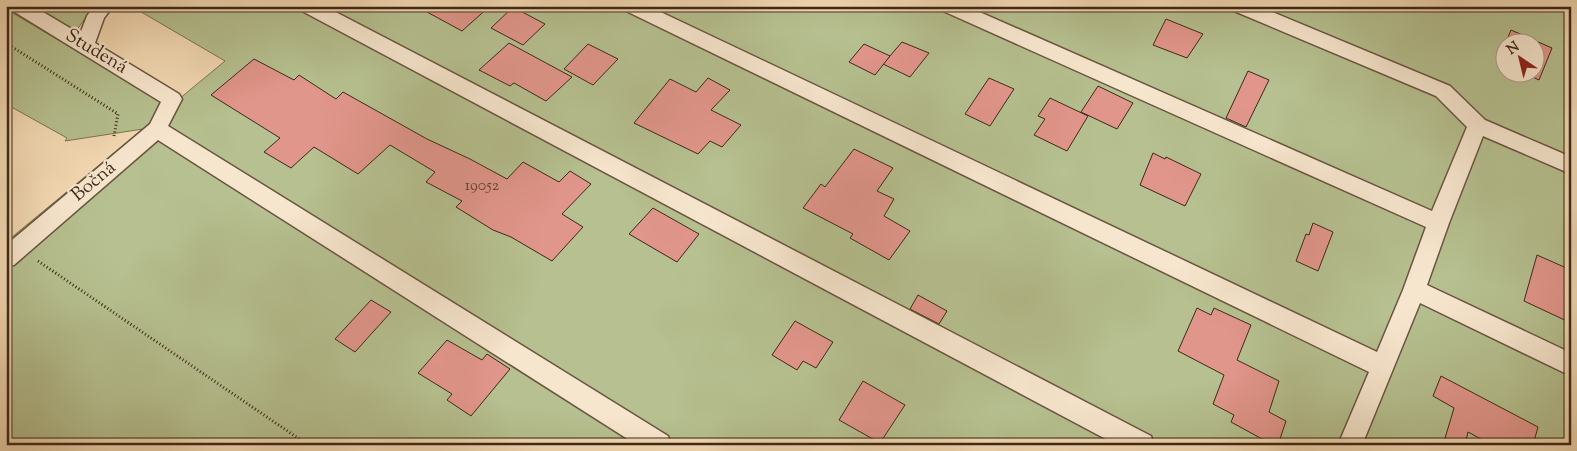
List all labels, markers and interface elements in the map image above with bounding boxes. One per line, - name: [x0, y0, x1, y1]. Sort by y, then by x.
- street label: Studená: [60, 23, 132, 81]
- north arrow: [1494, 32, 1544, 82]
- text: N: [1503, 38, 1524, 60]
- street label: Bočná: [66, 155, 122, 209]
- house number: 19052: [465, 175, 500, 198]

